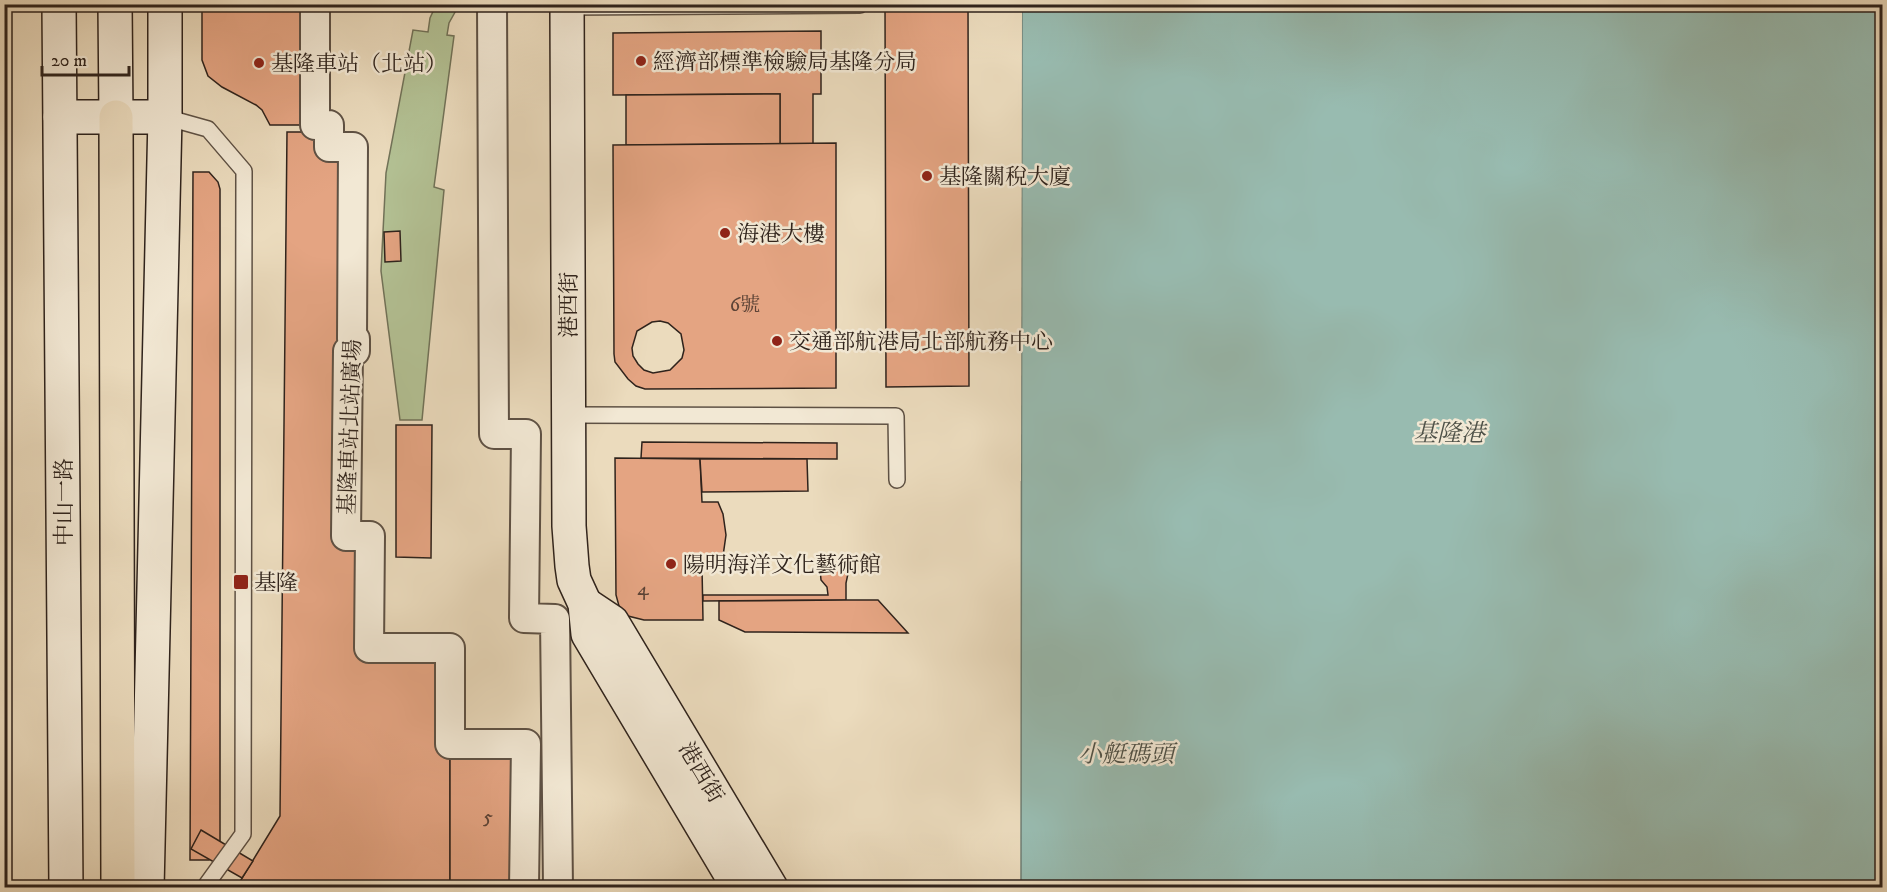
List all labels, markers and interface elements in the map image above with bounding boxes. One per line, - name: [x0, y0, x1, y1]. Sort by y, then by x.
- scale bar: [42, 39, 129, 77]
- place label: 經濟部標準檢驗局基隆分局: [653, 49, 917, 76]
- text: 20 m: [51, 50, 87, 72]
- place label: 基隆車站（北站）: [271, 51, 447, 78]
- marker: 經濟部標準檢驗局基隆分局: [634, 54, 648, 68]
- marker: 基隆車站（北站）: [252, 56, 266, 70]
- place label: 基隆關稅大廈: [939, 164, 1071, 191]
- marker: 基隆關稅大廈: [920, 169, 934, 183]
- place label: 海港大樓: [737, 221, 825, 248]
- marker: 海港大樓: [718, 226, 732, 240]
- street label: 港西街: [556, 272, 583, 338]
- house number: 6號: [730, 293, 760, 318]
- place label: 交通部航港局北部航務中心: [789, 329, 1053, 356]
- marker: 交通部航港局北部航務中心: [770, 334, 784, 348]
- street label: 基隆車站北站廣場: [334, 339, 367, 515]
- water label: 基隆港: [1413, 419, 1488, 449]
- street label: 中山一路: [51, 458, 78, 546]
- place label: 陽明海洋文化藝術館: [683, 552, 881, 579]
- marker: 陽明海洋文化藝術館: [664, 557, 678, 571]
- place label: 基隆: [254, 570, 298, 597]
- marker: 基隆: [232, 573, 250, 591]
- house number: 4: [637, 577, 649, 602]
- street label: 港西街: [672, 738, 729, 808]
- water label: 小艇碼頭: [1078, 740, 1178, 770]
- house number: 5: [483, 805, 493, 830]

